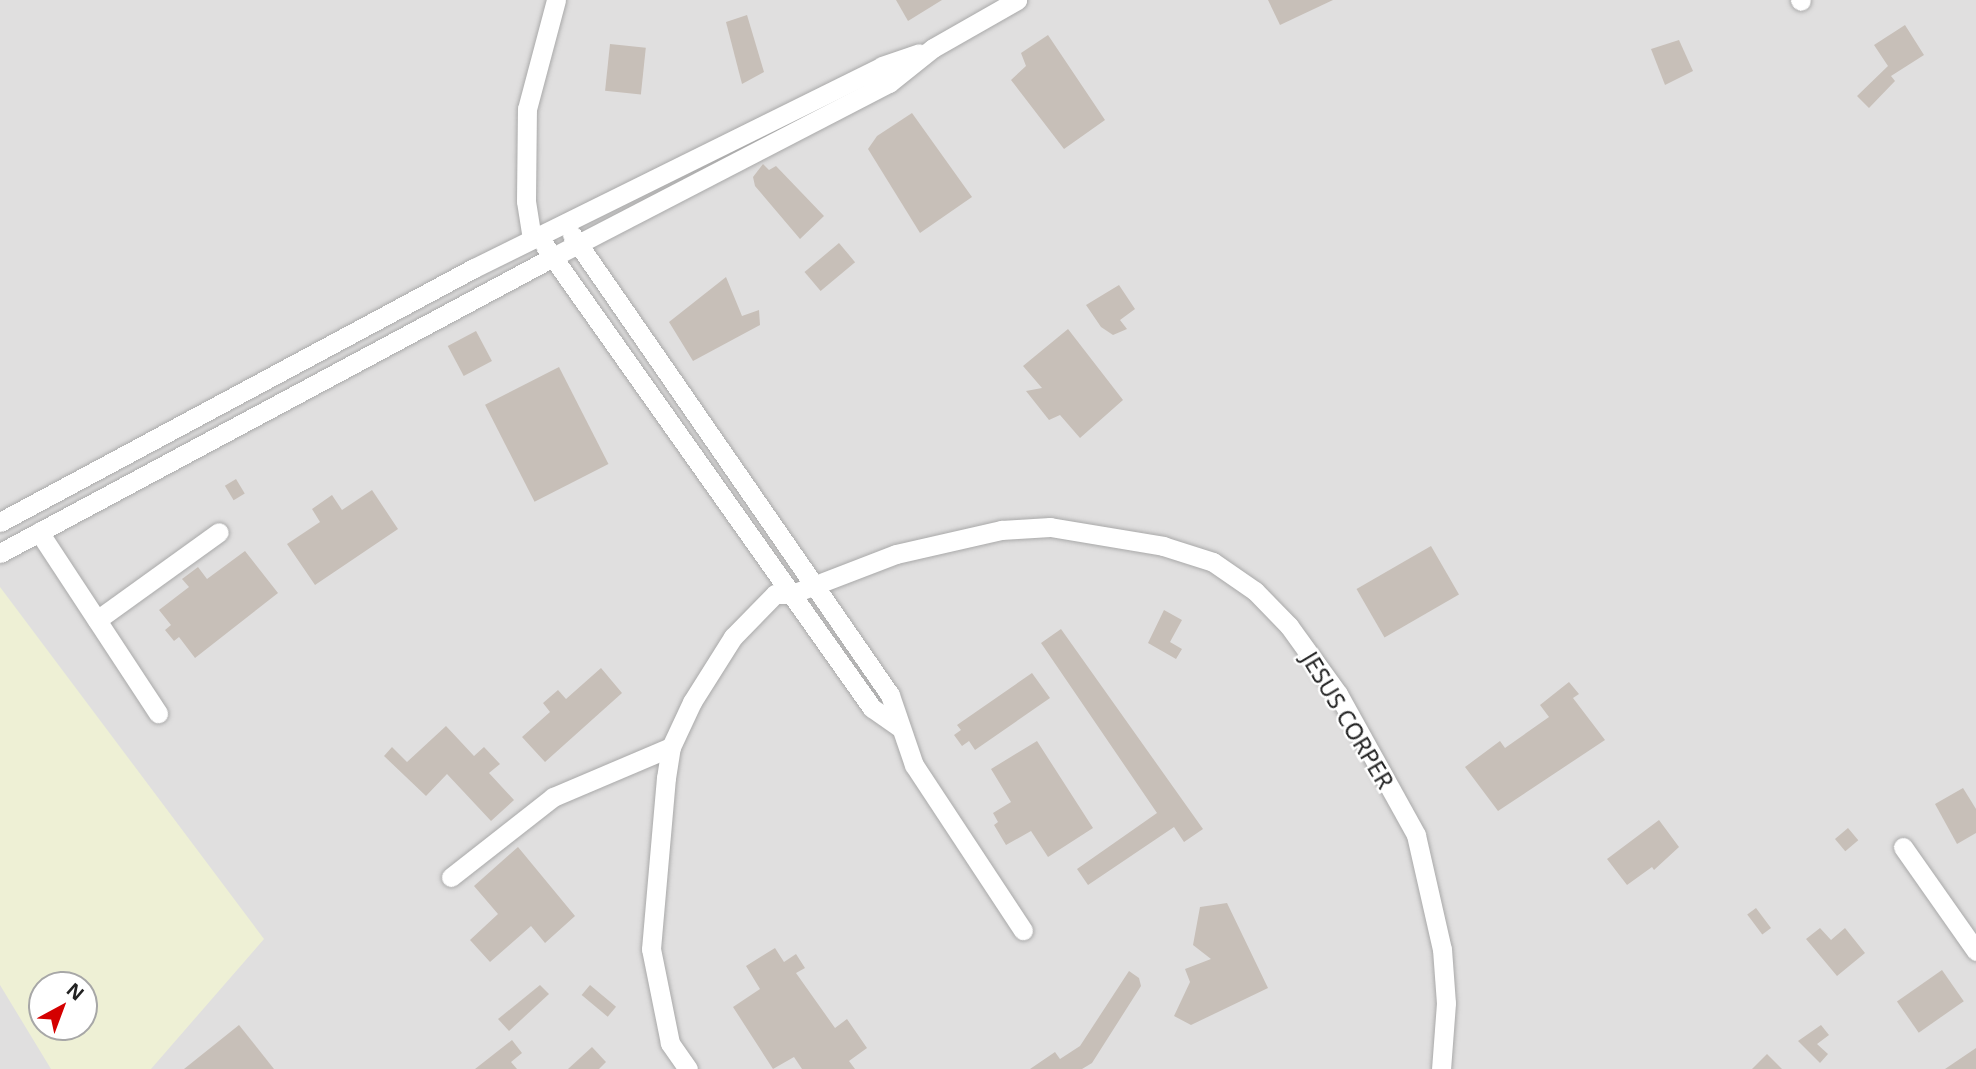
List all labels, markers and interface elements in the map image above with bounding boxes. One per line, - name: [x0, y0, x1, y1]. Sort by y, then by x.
- street label: JESUS CORPER: [1296, 647, 1400, 793]
- north arrow: [28, 971, 98, 1041]
- text: N: [61, 977, 90, 1007]

